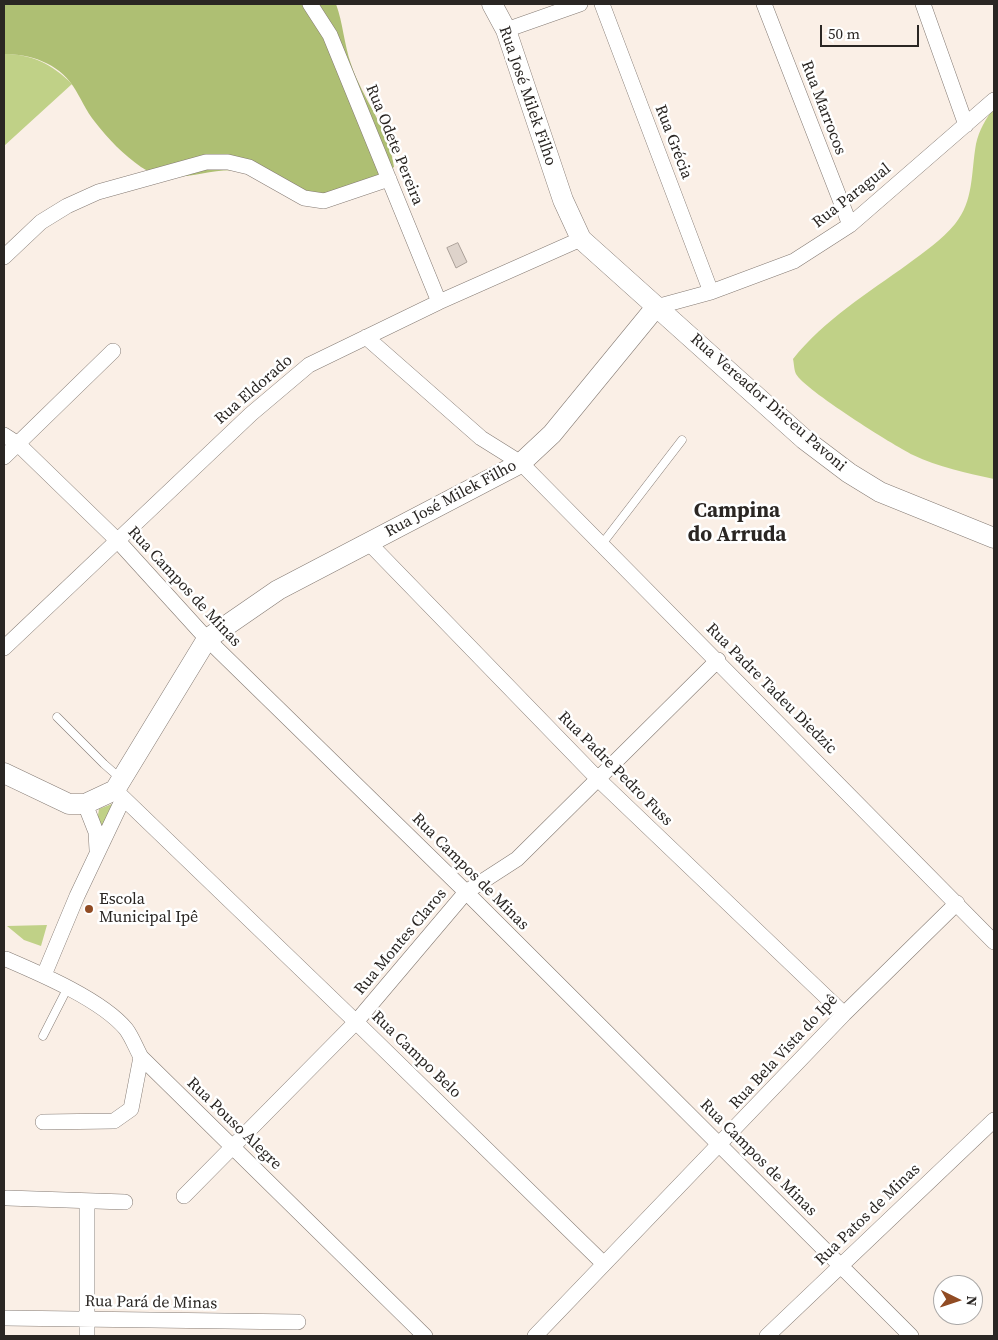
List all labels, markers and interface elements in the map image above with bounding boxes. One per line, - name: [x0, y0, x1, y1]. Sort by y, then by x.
- scale bar: [823, 15, 922, 47]
- text: 50 m: [828, 23, 860, 44]
- street label: Rua José Milek Filho: [494, 24, 560, 168]
- street label: Rua Marrocos: [796, 58, 850, 158]
- street label: Rua Odete Pereira: [361, 82, 427, 208]
- street label: Rua Grécia: [650, 102, 696, 182]
- street label: Rua Paragual: [809, 159, 895, 233]
- street label: Rua Vereador Dirceu Pavoni: [686, 330, 850, 476]
- street label: Rua Eldorado: [211, 351, 297, 429]
- street label: Rua José Milek Filho: [382, 456, 520, 542]
- district label: Campina do Arruda: [688, 499, 786, 549]
- street label: Rua Campos de Minas: [123, 523, 245, 651]
- street label: Rua Padre Tadeu Diedzic: [702, 620, 840, 758]
- street label: Rua Padre Pedro Fuss: [554, 708, 676, 830]
- street label: Rua Campos de Minas: [408, 810, 532, 934]
- street label: Rua Montes Claros: [351, 885, 451, 999]
- place label: Escola Municipal Ipê: [99, 890, 198, 928]
- marker: Escola Municipal Ipê: [83, 903, 95, 915]
- street label: Rua Bela Vista do Ipê: [726, 991, 842, 1113]
- street label: Rua Campo Belo: [367, 1007, 465, 1103]
- street label: Rua Pouso Alegre: [183, 1074, 285, 1174]
- street label: Rua Campos de Minas: [696, 1096, 820, 1220]
- street label: Rua Patos de Minas: [811, 1160, 925, 1270]
- north arrow: [933, 1275, 983, 1325]
- street label: Rua Pará de Minas: [85, 1292, 217, 1314]
- text: N: [962, 1295, 982, 1307]

